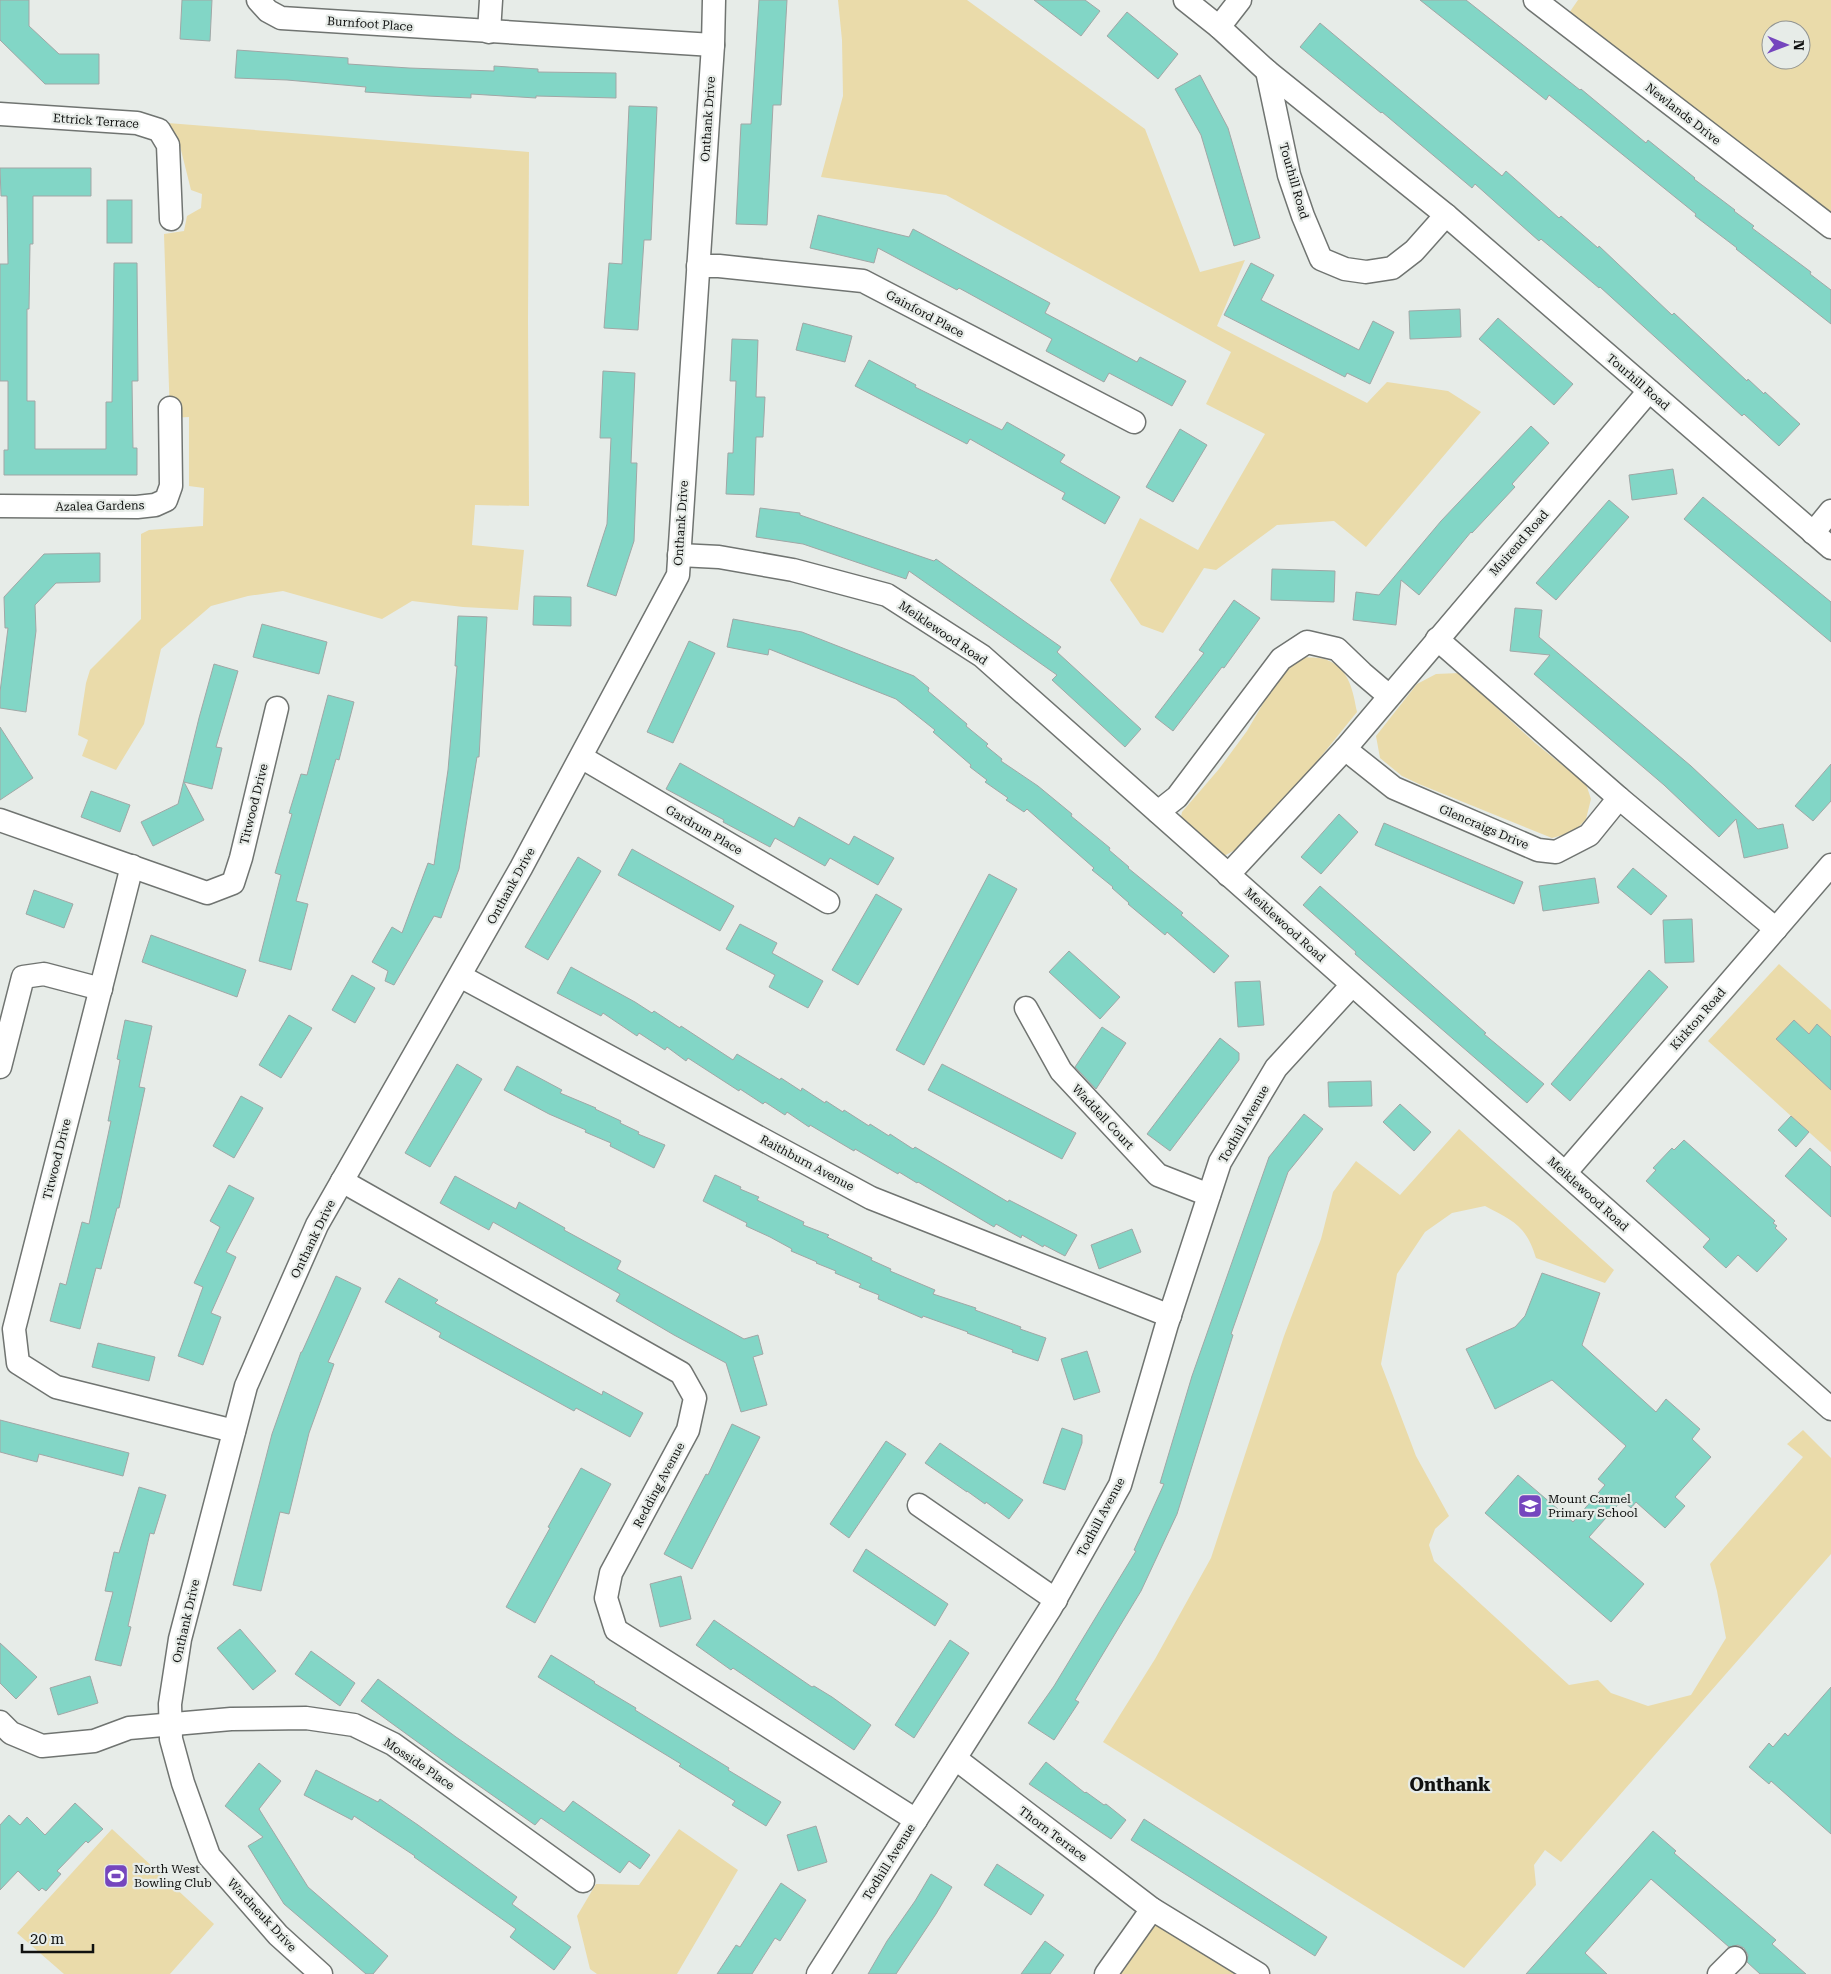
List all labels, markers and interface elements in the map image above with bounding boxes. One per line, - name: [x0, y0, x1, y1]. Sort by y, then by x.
- street label: Burnfoot Place: [327, 14, 414, 34]
- north arrow: [1761, 20, 1811, 70]
- text: N: [1791, 40, 1807, 51]
- street label: Onthank Drive: [698, 75, 718, 162]
- street label: Newlands Drive: [1643, 80, 1724, 148]
- street label: Ettrick Terrace: [53, 111, 140, 131]
- street label: Tourhill Road: [1276, 141, 1312, 221]
- street label: Gainford Place: [884, 288, 967, 341]
- street label: Tourhill Road: [1604, 351, 1672, 413]
- street label: Onthank Drive: [671, 479, 691, 566]
- street label: Azalea Gardens: [55, 498, 145, 514]
- street label: Muirend Road: [1487, 507, 1551, 579]
- street label: Meiklewood Road: [896, 598, 990, 668]
- street label: Titwood Drive: [237, 762, 271, 846]
- street label: Gardrum Place: [663, 802, 745, 858]
- street label: Glencraigs Drive: [1437, 802, 1531, 852]
- street label: Onthank Drive: [484, 845, 538, 927]
- street label: Meiklewood Road: [1242, 885, 1328, 965]
- street label: Kirkton Road: [1667, 985, 1729, 1053]
- street label: Waddell Court: [1069, 1082, 1137, 1153]
- street label: Todhill Avenue: [1216, 1082, 1272, 1165]
- street label: Titwood Drive: [40, 1117, 74, 1201]
- street label: Raithburn Avenue: [758, 1132, 857, 1194]
- street label: Meiklewood Road: [1545, 1154, 1631, 1234]
- street label: Onthank Drive: [288, 1197, 338, 1281]
- street label: Redding Avenue: [631, 1440, 688, 1530]
- street label: Todhill Avenue: [1074, 1475, 1128, 1559]
- place label: Mount Carmel Primary School: [1548, 1492, 1638, 1520]
- school or university icon: Mount Carmel Primary School: [1517, 1493, 1543, 1519]
- street label: Onthank Drive: [170, 1577, 203, 1664]
- street label: Mosside Place: [381, 1735, 457, 1793]
- district label: Onthank: [1410, 1774, 1491, 1795]
- street label: Thorn Terrace: [1016, 1804, 1090, 1865]
- street label: Todhill Avenue: [860, 1821, 918, 1903]
- place label: North West Bowling Club: [134, 1862, 212, 1890]
- sports icon: North West Bowling Club: [103, 1863, 129, 1889]
- street label: Wardneuk Drive: [225, 1876, 300, 1955]
- scale bar: [22, 1922, 94, 1954]
- text: 20 m: [30, 1930, 65, 1948]

